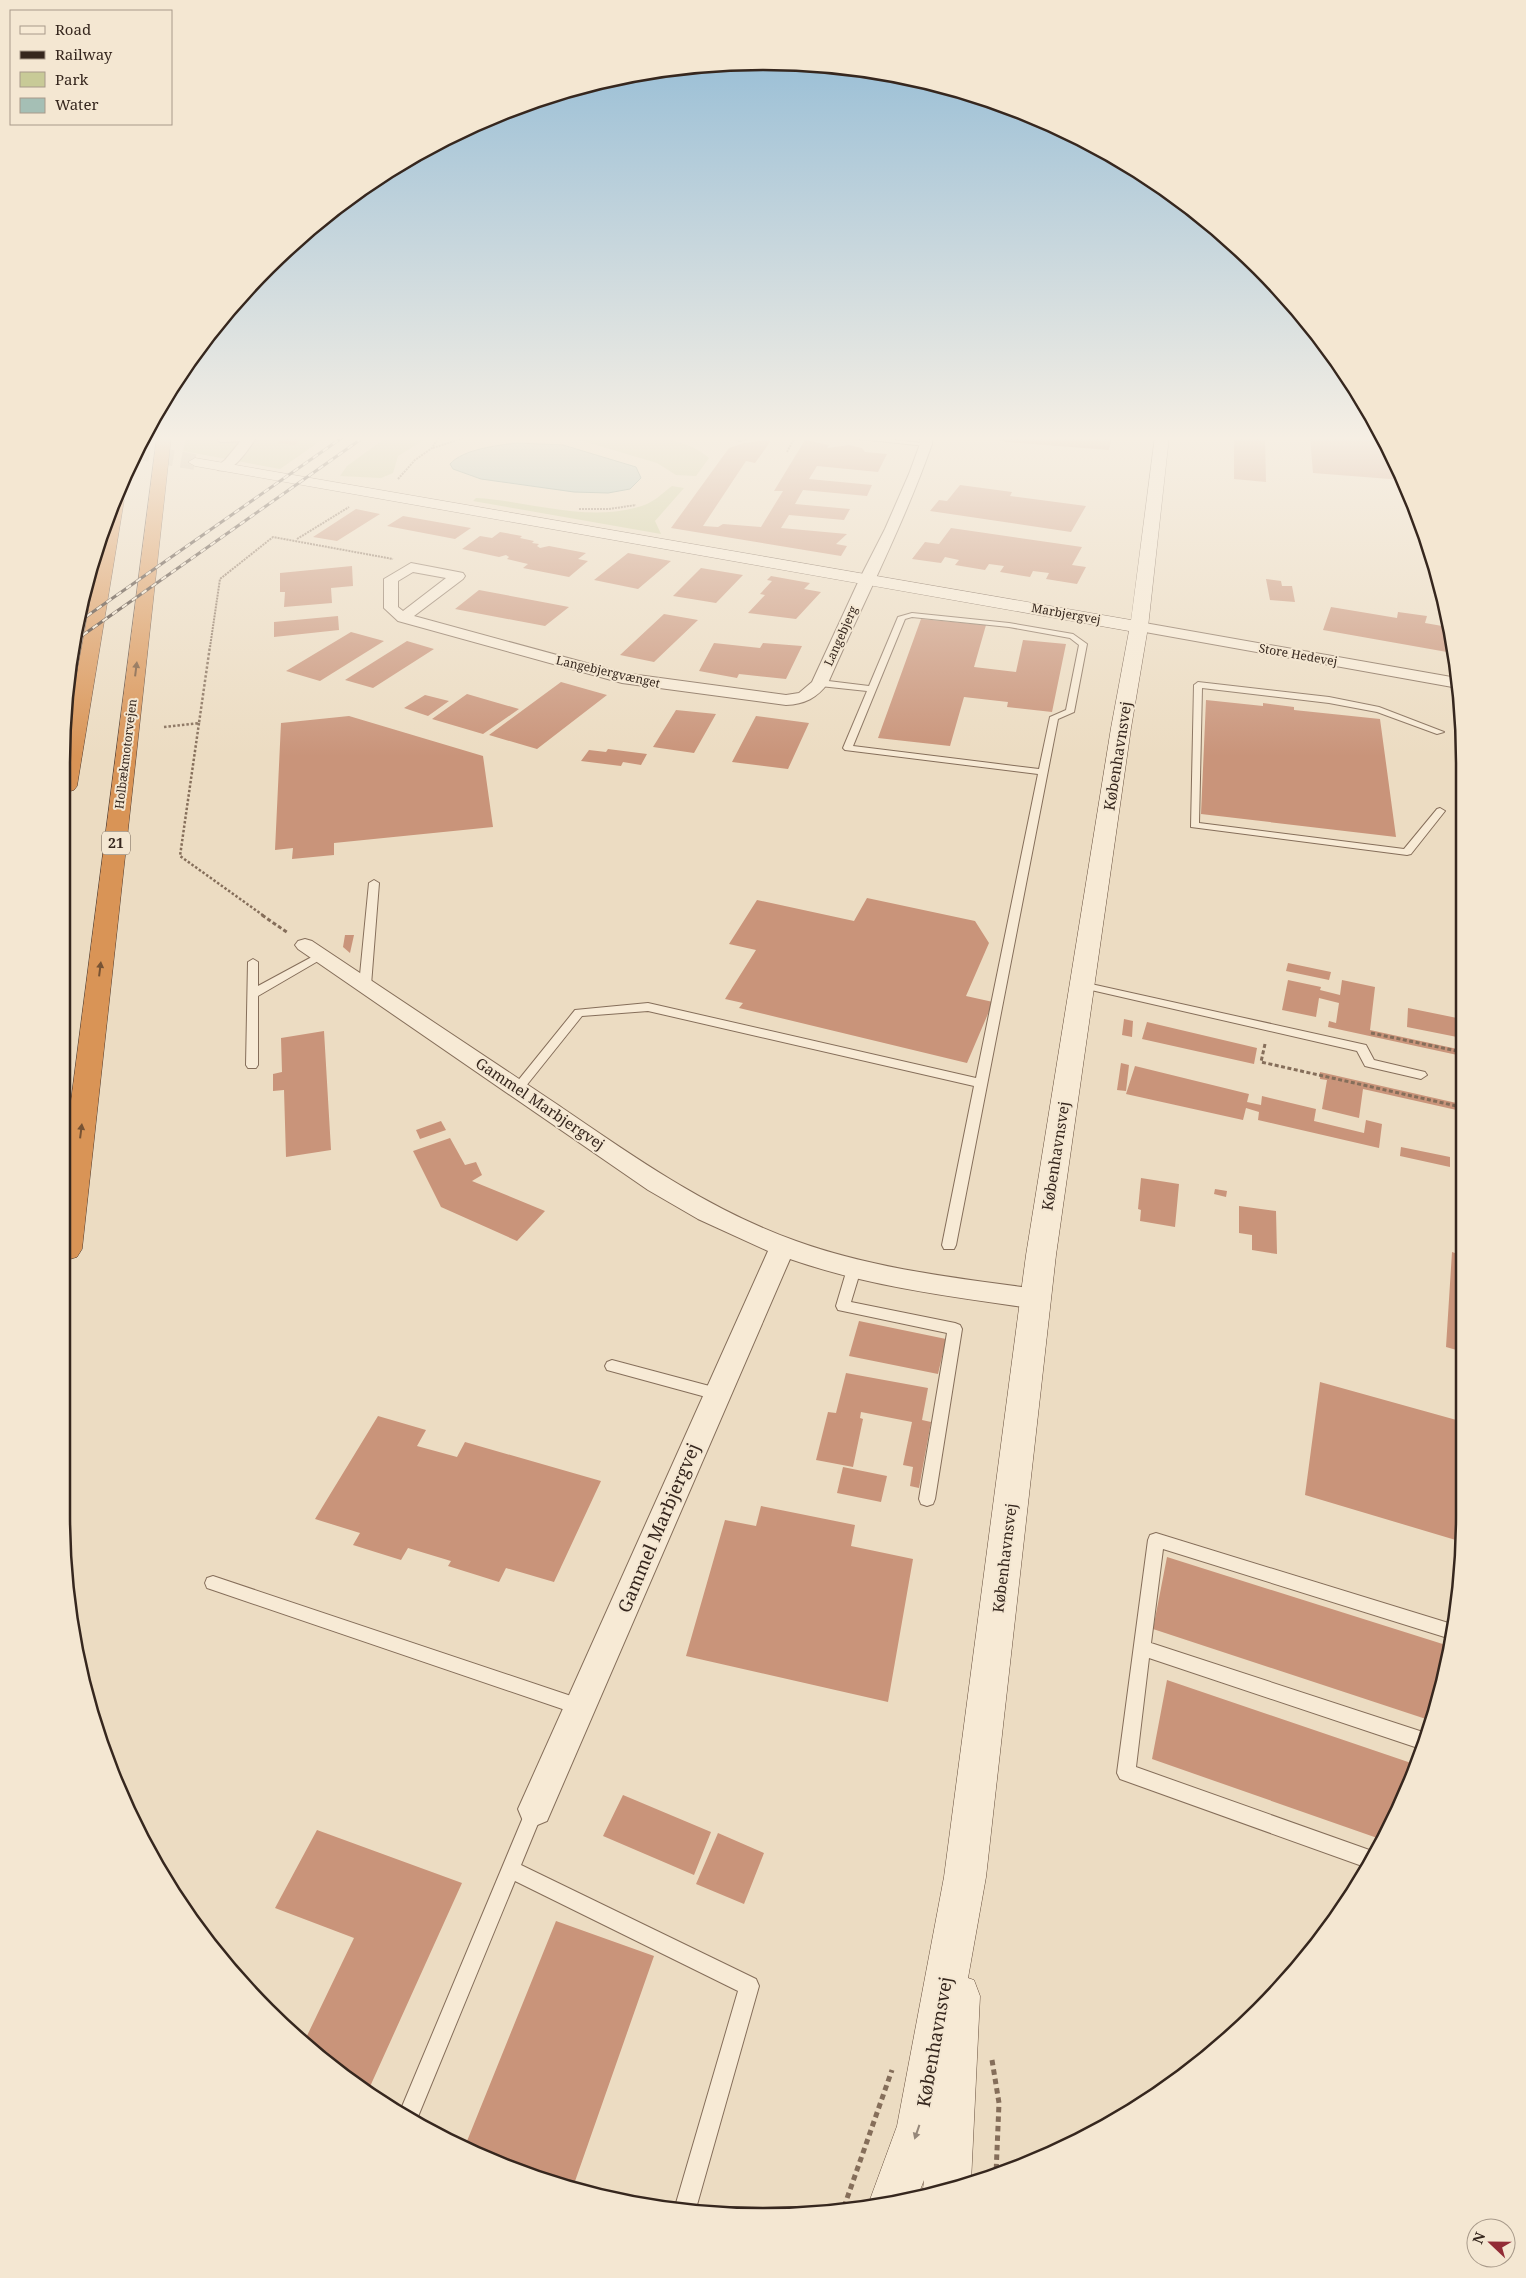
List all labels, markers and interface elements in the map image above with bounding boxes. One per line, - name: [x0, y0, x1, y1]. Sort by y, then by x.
- legend: [10, 10, 172, 125]
- text: Road: [55, 19, 91, 39]
- text: Railway: [55, 44, 113, 64]
- text: Park: [55, 69, 89, 89]
- text: Water: [55, 94, 98, 114]
- street label: Marbjergvej: [1030, 599, 1102, 628]
- street label: Langebjerg: [820, 602, 862, 669]
- street label: Store Hedevej: [1257, 639, 1339, 670]
- street label: Langebjergvænget: [554, 651, 662, 692]
- one-way arrow: [132, 661, 140, 677]
- street label: Holbækmotorvejen: [110, 698, 141, 810]
- street label: Københavnsvej: [1099, 700, 1135, 812]
- road number: 21: [102, 831, 130, 854]
- one-way arrow: [97, 961, 105, 977]
- street label: Gammel Marbjergvej: [472, 1052, 609, 1154]
- street label: Københavnsvej: [1037, 1100, 1073, 1212]
- one-way arrow: [77, 1122, 85, 1138]
- street label: Gammel Marbjergvej: [611, 1439, 705, 1616]
- street label: Københavnsvej: [987, 1502, 1021, 1614]
- street label: Københavnsvej: [911, 1975, 957, 2109]
- one-way arrow: [913, 2124, 920, 2139]
- north arrow: [1466, 2218, 1516, 2268]
- text: N: [1468, 2229, 1489, 2247]

